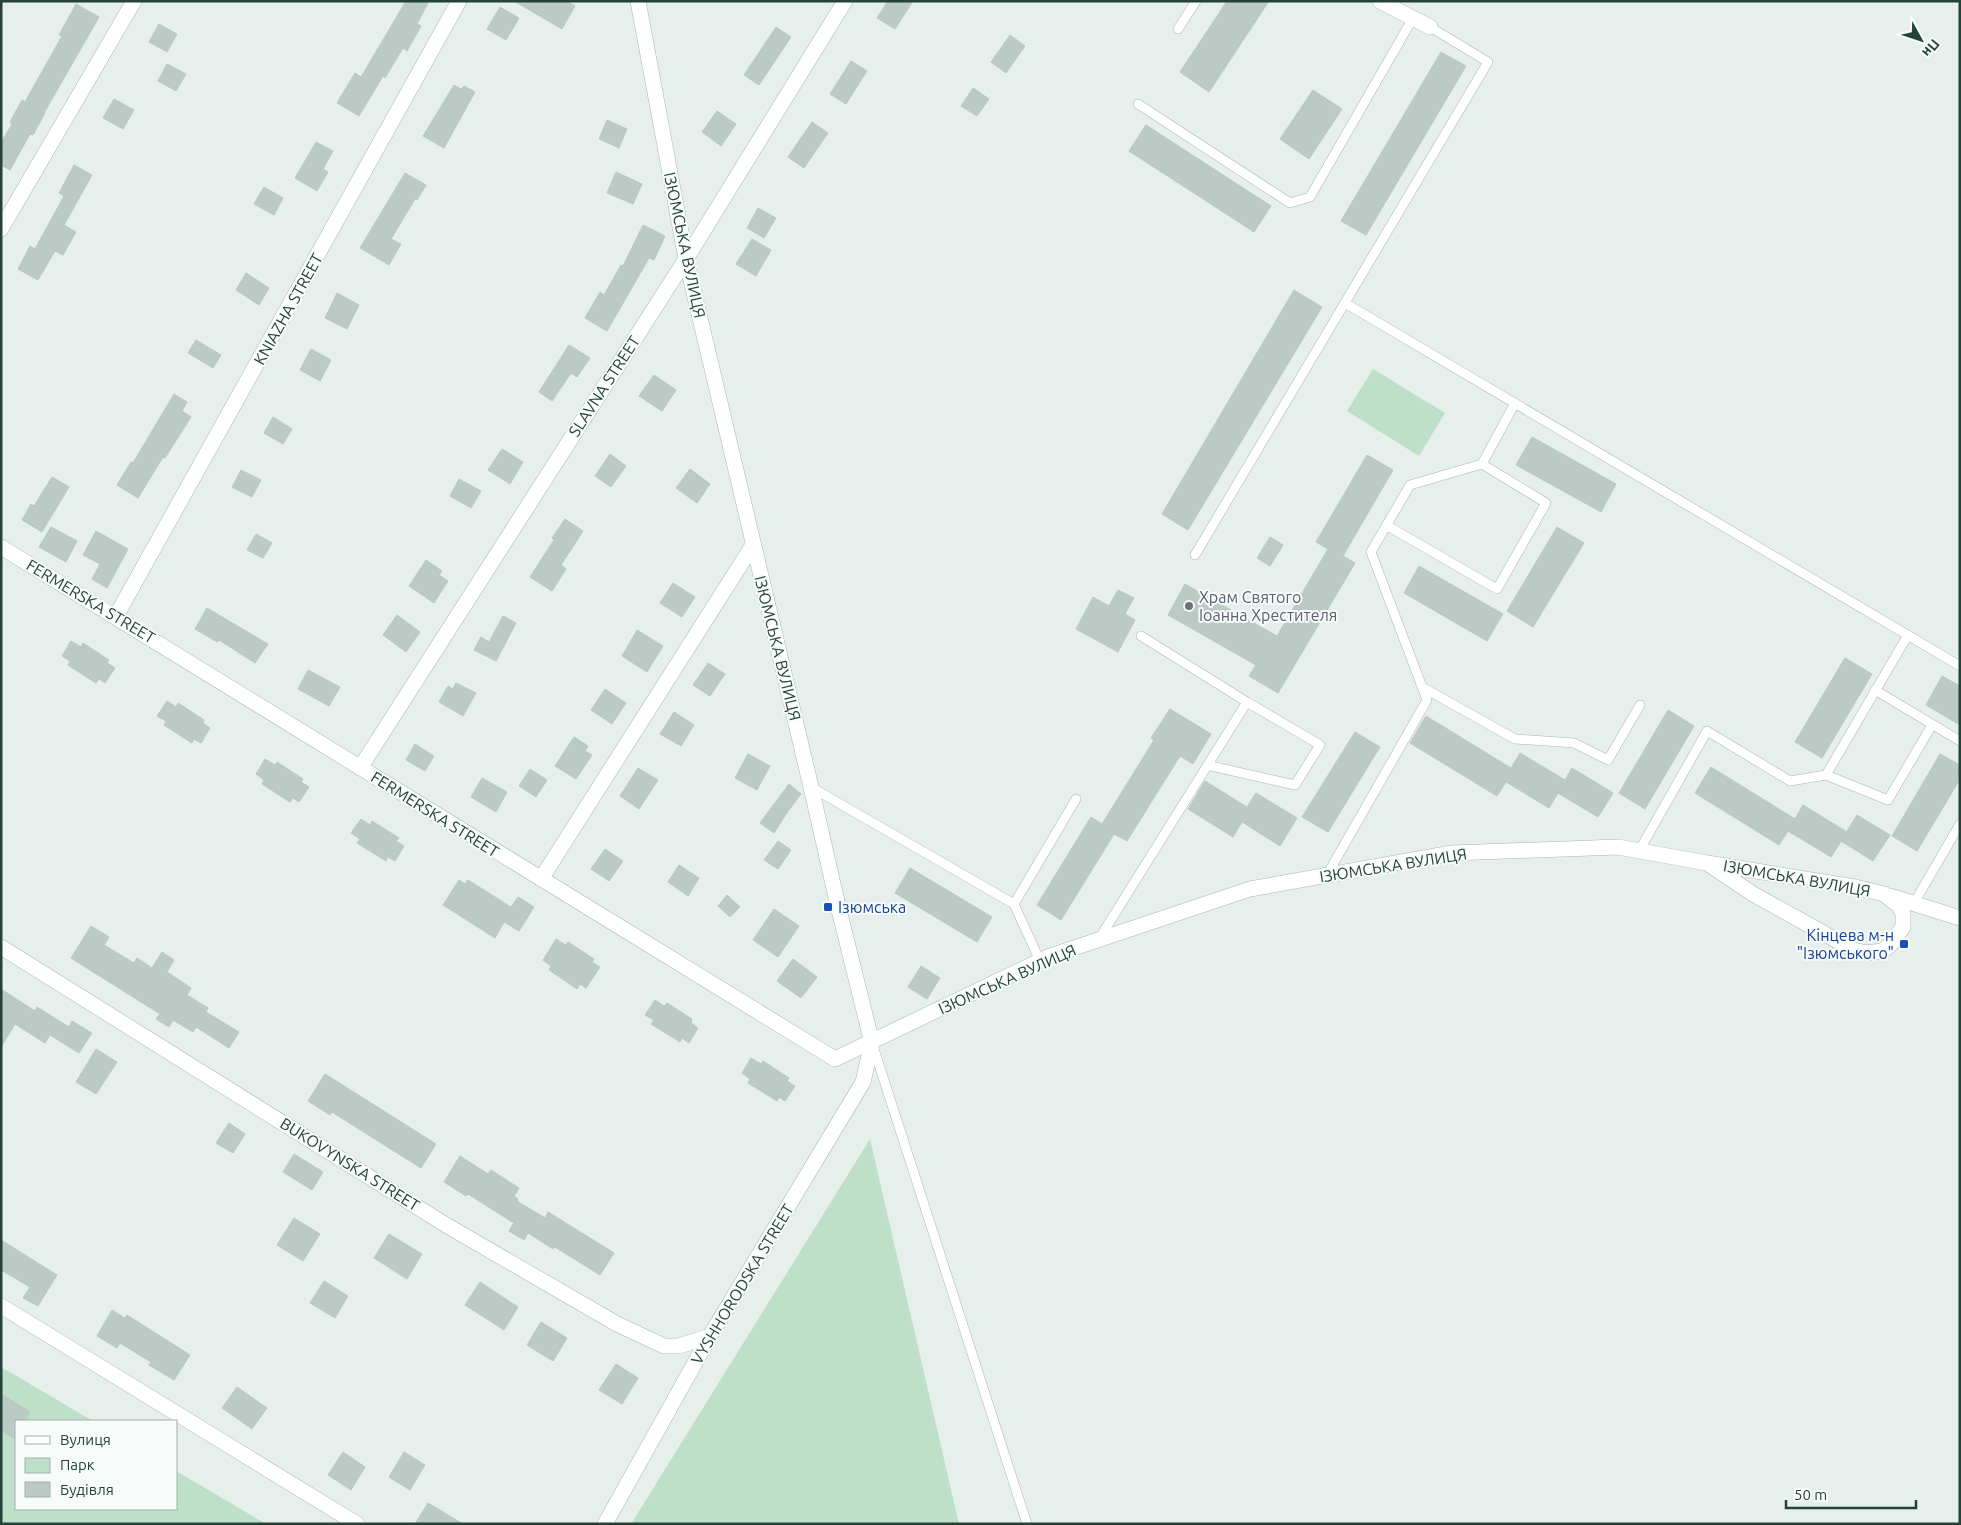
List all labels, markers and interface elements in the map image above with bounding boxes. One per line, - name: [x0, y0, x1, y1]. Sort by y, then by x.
- north arrow: [1896, 15, 1946, 65]
- text: Пн: [1919, 36, 1943, 61]
- street label: ІЗЮМСЬКА ВУЛИЦЯ: [661, 170, 709, 320]
- street label: KNIAZHA STREET: [250, 250, 326, 368]
- street label: SLAVNA STREET: [565, 332, 643, 440]
- street label: FERMERSKA STREET: [23, 555, 159, 647]
- street label: ІЗЮМСЬКА ВУЛИЦЯ: [751, 574, 805, 722]
- place label: Храм Святого Іоанна Хрестителя: [1199, 588, 1337, 624]
- marker: Храм Святого Іоанна Хрестителя: [1183, 600, 1195, 612]
- street label: FERMERSKA STREET: [368, 767, 502, 861]
- street label: ІЗЮМСЬКА ВУЛИЦЯ: [1318, 844, 1468, 886]
- street label: ІЗЮМСЬКА ВУЛИЦЯ: [1722, 856, 1872, 900]
- place label: Ізюмська: [838, 898, 906, 916]
- marker: Ізюмська: [822, 901, 834, 913]
- place label: Кінцева м-н "Ізюмського": [1797, 926, 1894, 962]
- marker: Кінцева м-н "Ізюмського": [1898, 938, 1910, 950]
- street label: ІЗЮМСЬКА ВУЛИЦЯ: [935, 940, 1079, 1018]
- street label: BUKOVYNSKA STREET: [277, 1114, 423, 1214]
- street label: VYSHHORODSKA STREET: [687, 1201, 797, 1367]
- legend: [15, 1420, 178, 1510]
- text: Вулиця: [60, 1431, 111, 1448]
- text: Парк: [60, 1456, 95, 1473]
- scale bar: [1786, 1478, 1916, 1510]
- text: Будівля: [60, 1481, 114, 1498]
- text: 50 m: [1794, 1486, 1827, 1503]

